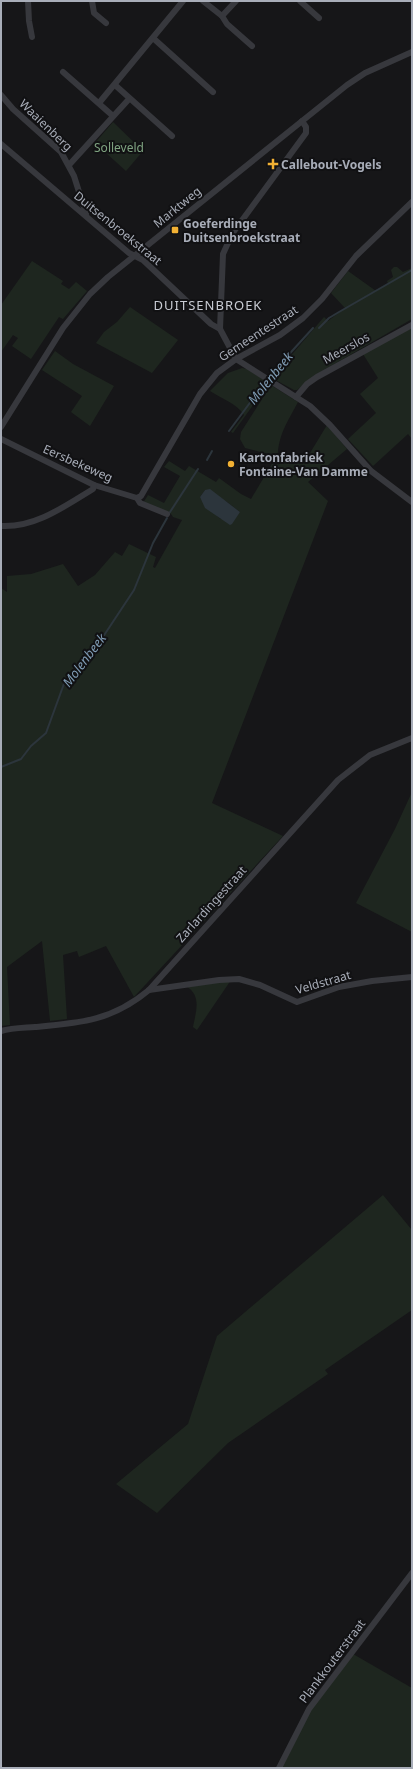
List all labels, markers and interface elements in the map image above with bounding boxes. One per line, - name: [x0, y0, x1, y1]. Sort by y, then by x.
- street label: Waaienberg: [16, 95, 76, 155]
- park label: Solleveld: [94, 139, 144, 156]
- place label: Callebout-Vogels: [281, 156, 382, 173]
- marker: Callebout-Vogels: [268, 159, 278, 169]
- street label: Marktweg: [150, 182, 204, 232]
- street label: Duitsenbroekstraat: [70, 187, 166, 269]
- place label: Goeferdinge Duitsenbroekstraat: [183, 215, 300, 246]
- marker: Goeferdinge Duitsenbroekstraat: [170, 225, 180, 235]
- district label: DUITSENBROEK: [154, 296, 262, 314]
- street label: Gemeentestraat: [215, 301, 302, 365]
- street label: Meerslos: [319, 328, 373, 368]
- water label: Molenbeek: [243, 348, 297, 408]
- street label: Eersbekeweg: [40, 440, 116, 486]
- place label: Kartonfabriek Fontaine-Van Damme: [239, 449, 368, 480]
- marker: Kartonfabriek Fontaine-Van Damme: [226, 459, 236, 469]
- water label: Molenbeek: [58, 629, 110, 690]
- street label: Zarlardingestraat: [172, 862, 250, 946]
- street label: Veldstraat: [293, 966, 353, 998]
- street label: Plankkouterstraat: [295, 1615, 369, 1706]

